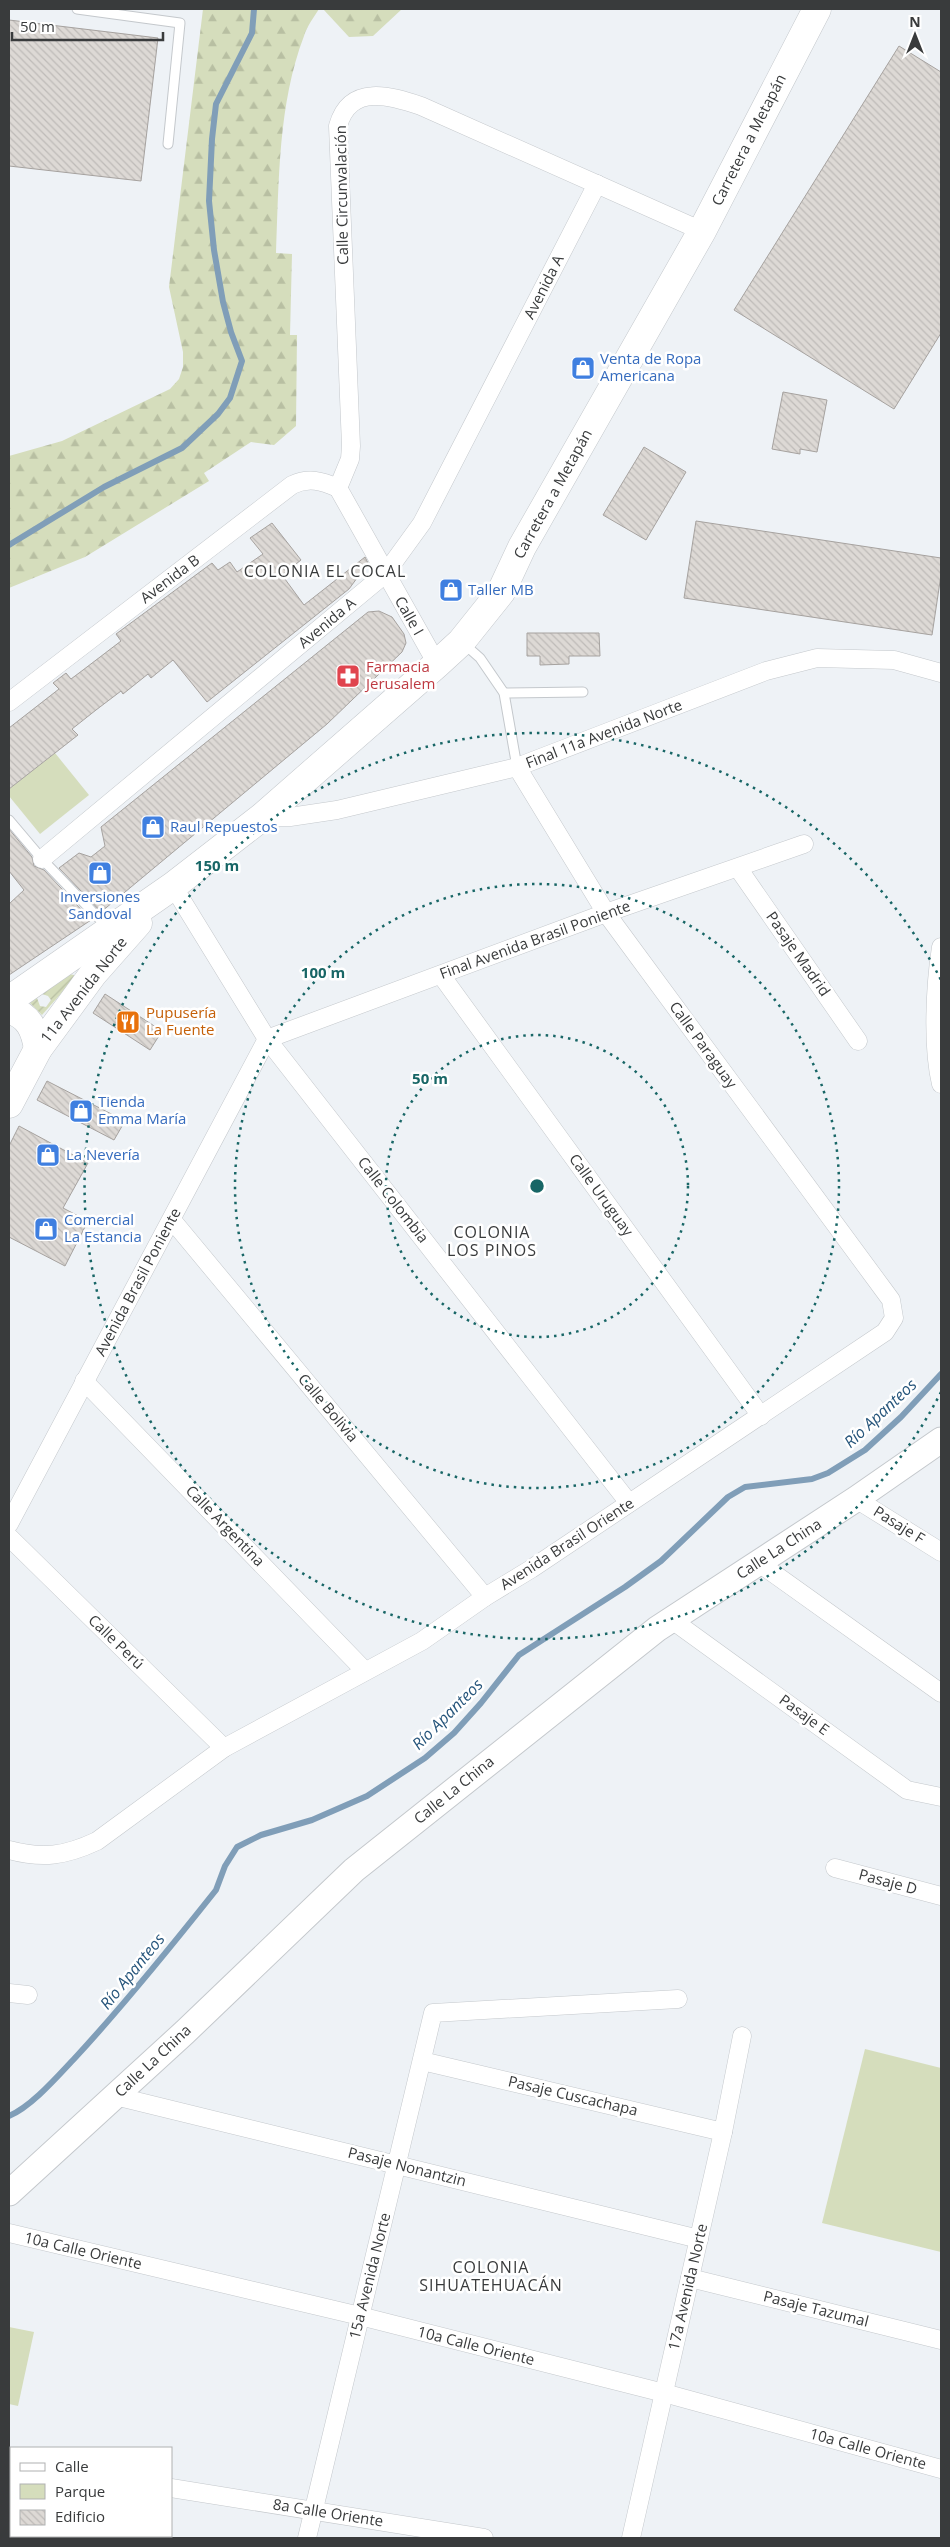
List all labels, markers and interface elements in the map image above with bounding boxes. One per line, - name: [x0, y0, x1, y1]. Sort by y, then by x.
- scale bar: [12, 10, 164, 42]
- north arrow: [890, 10, 940, 60]
- text: N: [909, 12, 921, 31]
- text: 50 m: [20, 16, 55, 36]
- street label: Carretera a Metapán: [706, 70, 790, 209]
- street label: Calle Circunvalación: [330, 125, 352, 265]
- street label: Avenida A: [518, 251, 568, 322]
- place label: Venta de Ropa Americana: [600, 348, 701, 385]
- shop icon: Venta de Ropa Americana: [570, 355, 596, 381]
- street label: Carretera a Metapán: [508, 425, 596, 562]
- street label: Avenida B: [136, 549, 203, 607]
- district label: COLONIA EL COCAL: [244, 560, 406, 582]
- shop icon: Taller MB: [438, 577, 464, 603]
- place label: Taller MB: [468, 579, 534, 599]
- street label: Avenida A: [293, 592, 360, 652]
- street label: Calle I: [391, 592, 429, 639]
- place label: Farmacia Jerusalem: [364, 656, 435, 693]
- pharmacy icon: Farmacia Jerusalem: [335, 663, 361, 689]
- street label: Final 11a Avenida Norte: [522, 694, 685, 772]
- shop icon: Raul Repuestos: [140, 814, 166, 840]
- place label: Raul Repuestos: [170, 816, 278, 836]
- text: 150 m: [195, 855, 239, 875]
- shop icon: Inversiones Sandoval: [87, 860, 113, 886]
- place label: Inversiones Sandoval: [60, 886, 140, 923]
- street label: Final Avenida Brasil Poniente: [436, 895, 633, 983]
- street label: Pasaje Madrid: [762, 907, 835, 1000]
- street label: 11a Avenida Norte: [35, 932, 131, 1047]
- text: 100 m: [301, 962, 345, 982]
- street label: Calle Paraguay: [666, 997, 742, 1092]
- place label: Pupusería La Fuente: [146, 1002, 216, 1039]
- restaurant icon: Pupusería La Fuente: [115, 1009, 141, 1035]
- text: 50 m: [412, 1068, 448, 1088]
- place label: Tienda Emma María: [98, 1091, 186, 1128]
- shop icon: Tienda Emma María: [68, 1098, 94, 1124]
- shop icon: La Nevería: [35, 1142, 61, 1168]
- place label: La Nevería: [66, 1144, 140, 1164]
- street label: Calle Uruguay: [565, 1149, 639, 1240]
- street label: Calle Colombia: [354, 1152, 434, 1247]
- centre of rings: [528, 1177, 546, 1195]
- street label: Avenida Brasil Poniente: [90, 1204, 185, 1359]
- place label: Comercial La Estancia: [64, 1209, 142, 1246]
- shop icon: Comercial La Estancia: [33, 1216, 59, 1242]
- district label: COLONIA LOS PINOS: [447, 1221, 537, 1261]
- street label: Calle Bolivia: [294, 1369, 363, 1446]
- water label: Río Apanteos: [839, 1374, 921, 1452]
- street label: Calle Argentina: [182, 1480, 270, 1570]
- street label: Avenida Brasil Oriente: [496, 1492, 637, 1594]
- street label: Pasaje F: [870, 1501, 929, 1548]
- street label: Calle La China: [732, 1513, 825, 1583]
- street label: Calle Perú: [84, 1610, 149, 1673]
- water label: Río Apanteos: [407, 1674, 487, 1754]
- street label: Pasaje E: [776, 1689, 834, 1739]
- street label: Calle La China: [409, 1751, 498, 1828]
- street label: Pasaje D: [857, 1864, 920, 1898]
- water label: Río Apanteos: [95, 1928, 170, 2014]
- street label: Calle La China: [110, 2020, 195, 2101]
- street label: Pasaje Cuscachapa: [506, 2070, 640, 2120]
- street label: Pasaje Nonantzin: [346, 2142, 469, 2190]
- street label: 15a Avenida Norte: [344, 2211, 394, 2341]
- street label: 17a Avenida Norte: [663, 2221, 711, 2352]
- street label: 10a Calle Oriente: [22, 2227, 144, 2273]
- district label: COLONIA SIHUATEHUACÁN: [419, 2256, 563, 2296]
- street label: Pasaje Tazumal: [762, 2285, 871, 2331]
- street label: 10a Calle Oriente: [416, 2321, 537, 2369]
- street label: 10a Calle Oriente: [808, 2423, 929, 2473]
- legend: [10, 2447, 172, 2537]
- text: Calle: [55, 2456, 89, 2476]
- text: Parque: [55, 2481, 105, 2501]
- street label: 8a Calle Oriente: [272, 2493, 385, 2531]
- text: Edificio: [55, 2506, 105, 2526]

